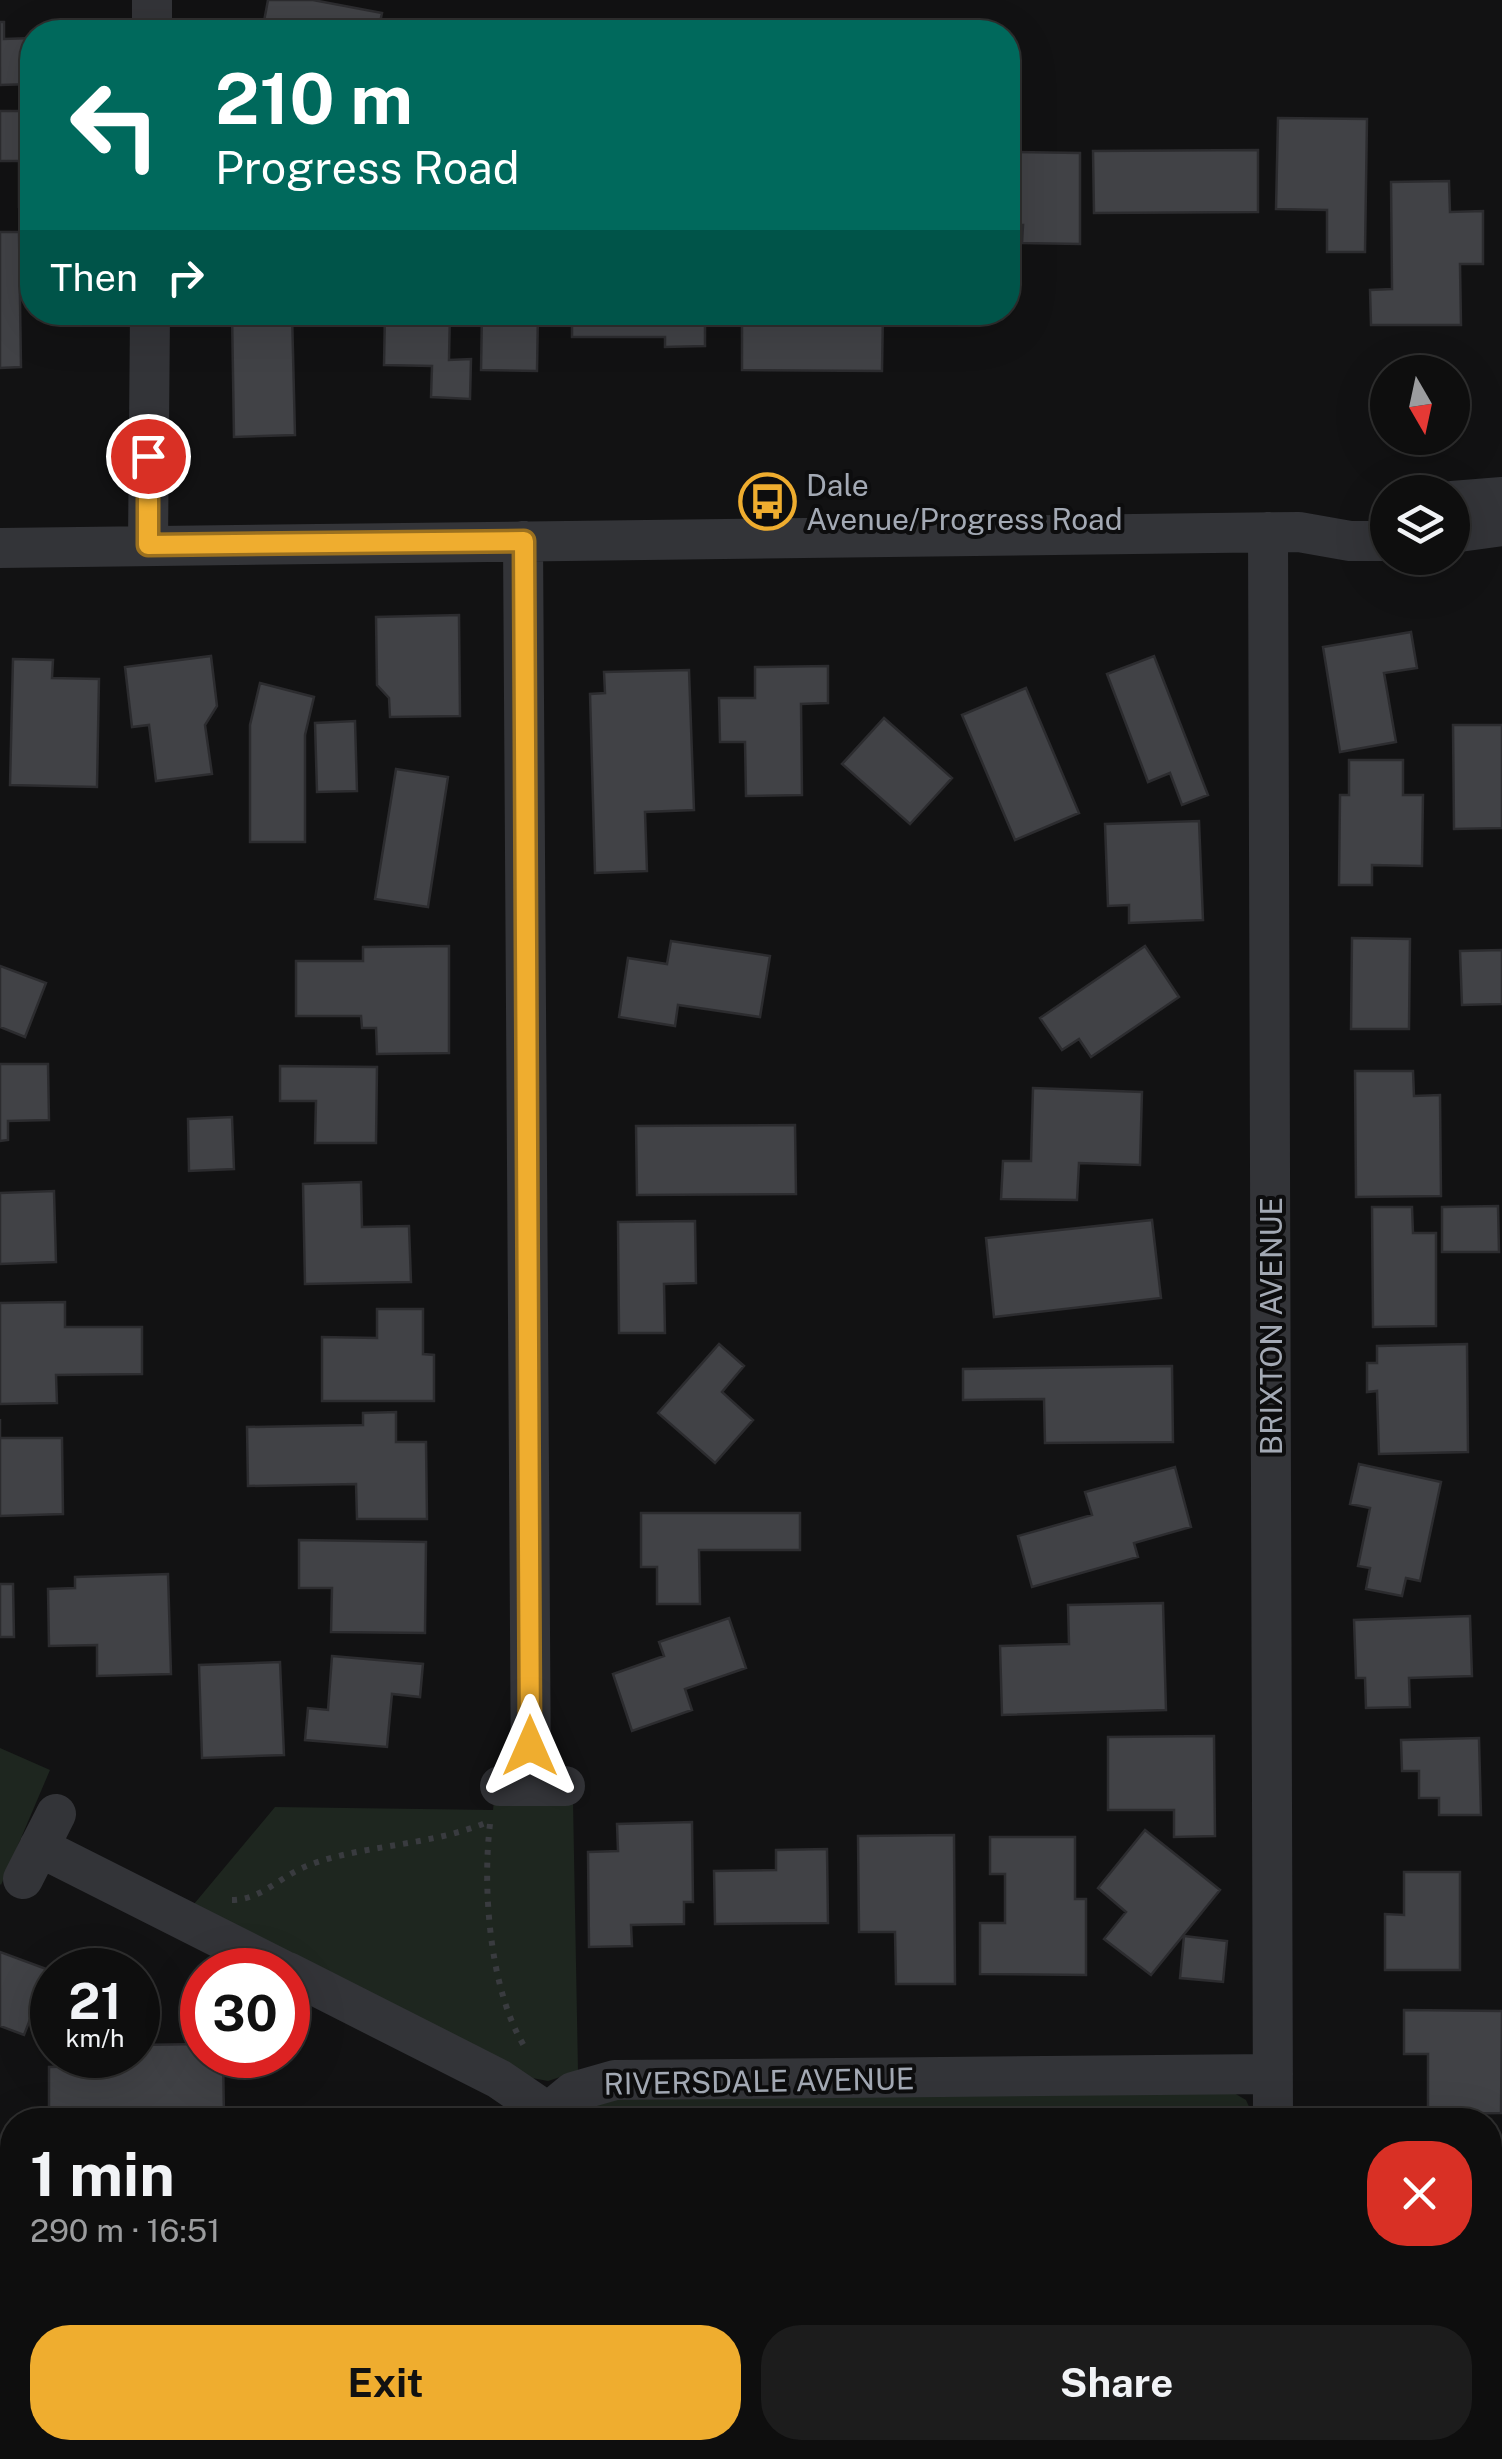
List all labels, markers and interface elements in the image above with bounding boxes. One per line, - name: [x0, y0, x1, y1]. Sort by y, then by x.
- text: 210 m: [215, 57, 413, 140]
- icon: left: [50, 60, 180, 190]
- text: Progress Road: [215, 141, 520, 194]
- icon: right: [158, 250, 213, 305]
- text: Then: [50, 255, 138, 300]
- north arrow: [1370, 355, 1470, 455]
- map controls: [1370, 355, 1470, 575]
- pin: [106, 414, 191, 499]
- icon: arrive: [121, 429, 176, 484]
- place label: Dale Avenue/Progress Road: [806, 467, 1123, 537]
- bus stop icon: Dale Avenue/Progress Road: [737, 472, 797, 532]
- button: layers: [1370, 475, 1470, 575]
- street label: BRIXTON AVENUE: [1253, 1197, 1289, 1455]
- position arrow: [478, 1694, 582, 1798]
- speed limit sign: 30: [180, 1948, 310, 2078]
- text: 21: [68, 1971, 122, 2030]
- text: km/h: [66, 2023, 124, 2053]
- street label: RIVERSDALE AVENUE: [603, 2060, 915, 2102]
- text: 1 min: [30, 2139, 175, 2210]
- button: close: [1367, 2141, 1472, 2246]
- text: 290 m · 16:51: [30, 2212, 220, 2249]
- button: Exit: [30, 2325, 741, 2440]
- button: Share: [761, 2325, 1472, 2440]

